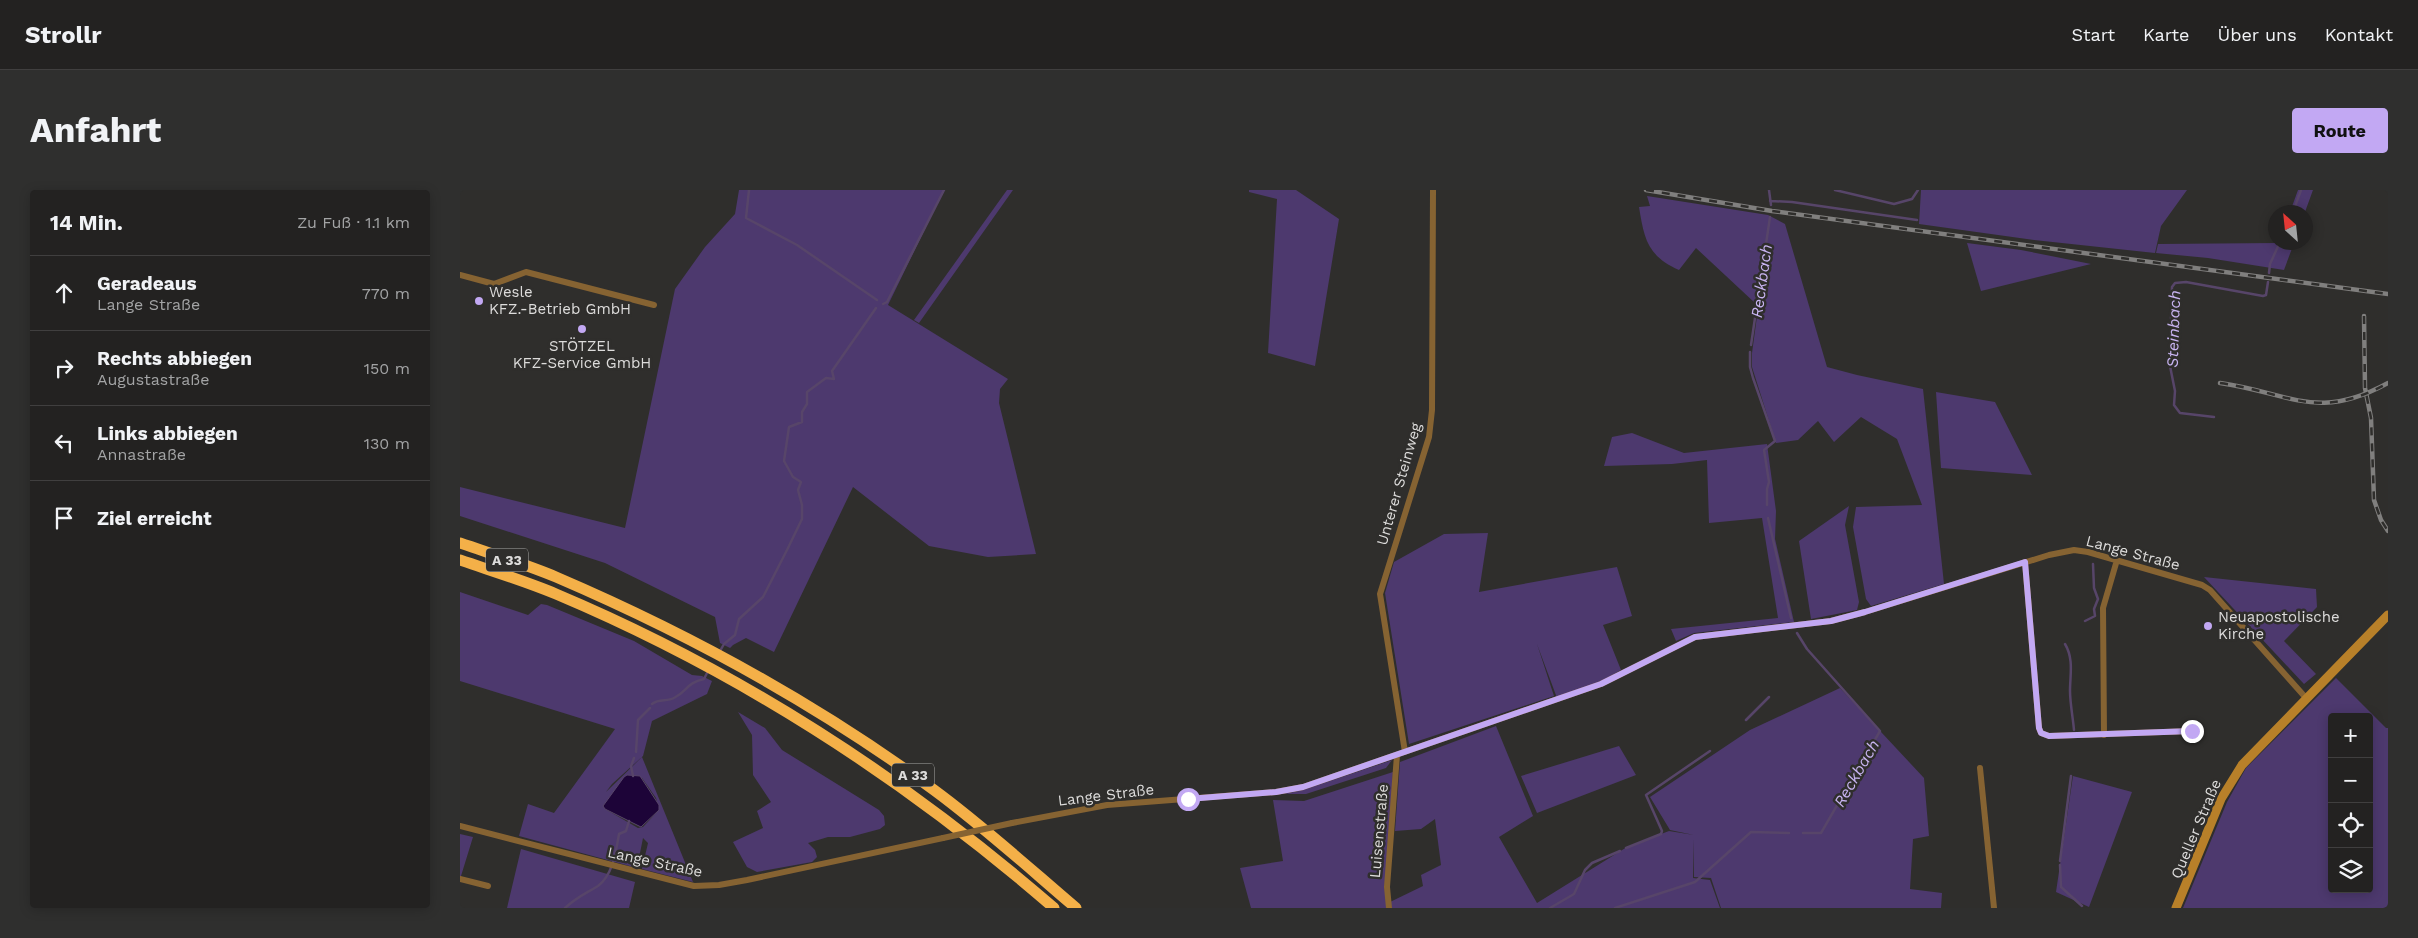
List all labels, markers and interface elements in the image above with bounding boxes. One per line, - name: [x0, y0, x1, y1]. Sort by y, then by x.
- text: Strollr: [25, 21, 102, 49]
- text: Start: [2071, 24, 2115, 45]
- text: Karte: [2143, 24, 2190, 45]
- text: Über uns: [2218, 24, 2297, 45]
- text: Kontakt: [2325, 24, 2393, 45]
- button: Route: [2292, 108, 2388, 153]
- text: Anfahrt: [30, 109, 161, 151]
- north arrow: [2268, 205, 2313, 250]
- text: 14 Min.: [50, 210, 123, 235]
- text: Zu Fuß · 1.1 km: [297, 213, 410, 232]
- water label: Reckbach: [1747, 243, 1776, 319]
- text: Geradeaus: [97, 272, 197, 295]
- icon: ahead: [50, 279, 78, 307]
- place label: Wesle KFZ.-Betrieb GmbH: [489, 283, 631, 318]
- text: 770 m: [362, 284, 410, 303]
- water label: Steinbach: [2163, 290, 2184, 368]
- text: Lange Straße: [97, 295, 200, 314]
- marker: Wesle KFZ.-Betrieb GmbH: [473, 295, 485, 307]
- marker: STÖTZEL KFZ-Service GmbH: [576, 323, 588, 335]
- place label: STÖTZEL KFZ-Service GmbH: [513, 337, 651, 372]
- text: Rechts abbiegen: [97, 347, 252, 370]
- icon: right: [50, 354, 78, 382]
- text: 150 m: [364, 359, 410, 378]
- text: Augustastraße: [97, 370, 209, 389]
- street label: Unterer Steinweg: [1373, 421, 1425, 547]
- text: Links abbiegen: [97, 422, 238, 445]
- icon: left: [50, 429, 78, 457]
- text: 130 m: [364, 434, 410, 453]
- text: Annastraße: [97, 445, 186, 464]
- icon: arrive: [50, 504, 78, 532]
- text: Ziel erreicht: [97, 507, 212, 530]
- street label: Lange Straße: [2084, 532, 2182, 574]
- road number: A 33: [486, 548, 528, 572]
- place label: Neuapostolische Kirche: [2218, 608, 2340, 643]
- marker: Neuapostolische Kirche: [2202, 620, 2214, 632]
- map controls: [2328, 713, 2373, 893]
- button: +: [2328, 713, 2373, 758]
- route end: [2181, 720, 2204, 743]
- water label: Reckbach: [1830, 736, 1883, 810]
- button: −: [2328, 758, 2373, 803]
- road number: A 33: [892, 764, 934, 786]
- street label: Queller Straße: [2167, 777, 2225, 881]
- street label: Lange Straße: [1057, 780, 1155, 810]
- street label: Luisenstraße: [1366, 783, 1392, 879]
- route start: [1177, 788, 1200, 811]
- button: locate: [2328, 803, 2373, 848]
- street label: Lange Straße: [606, 843, 704, 881]
- button: layers: [2328, 848, 2373, 893]

